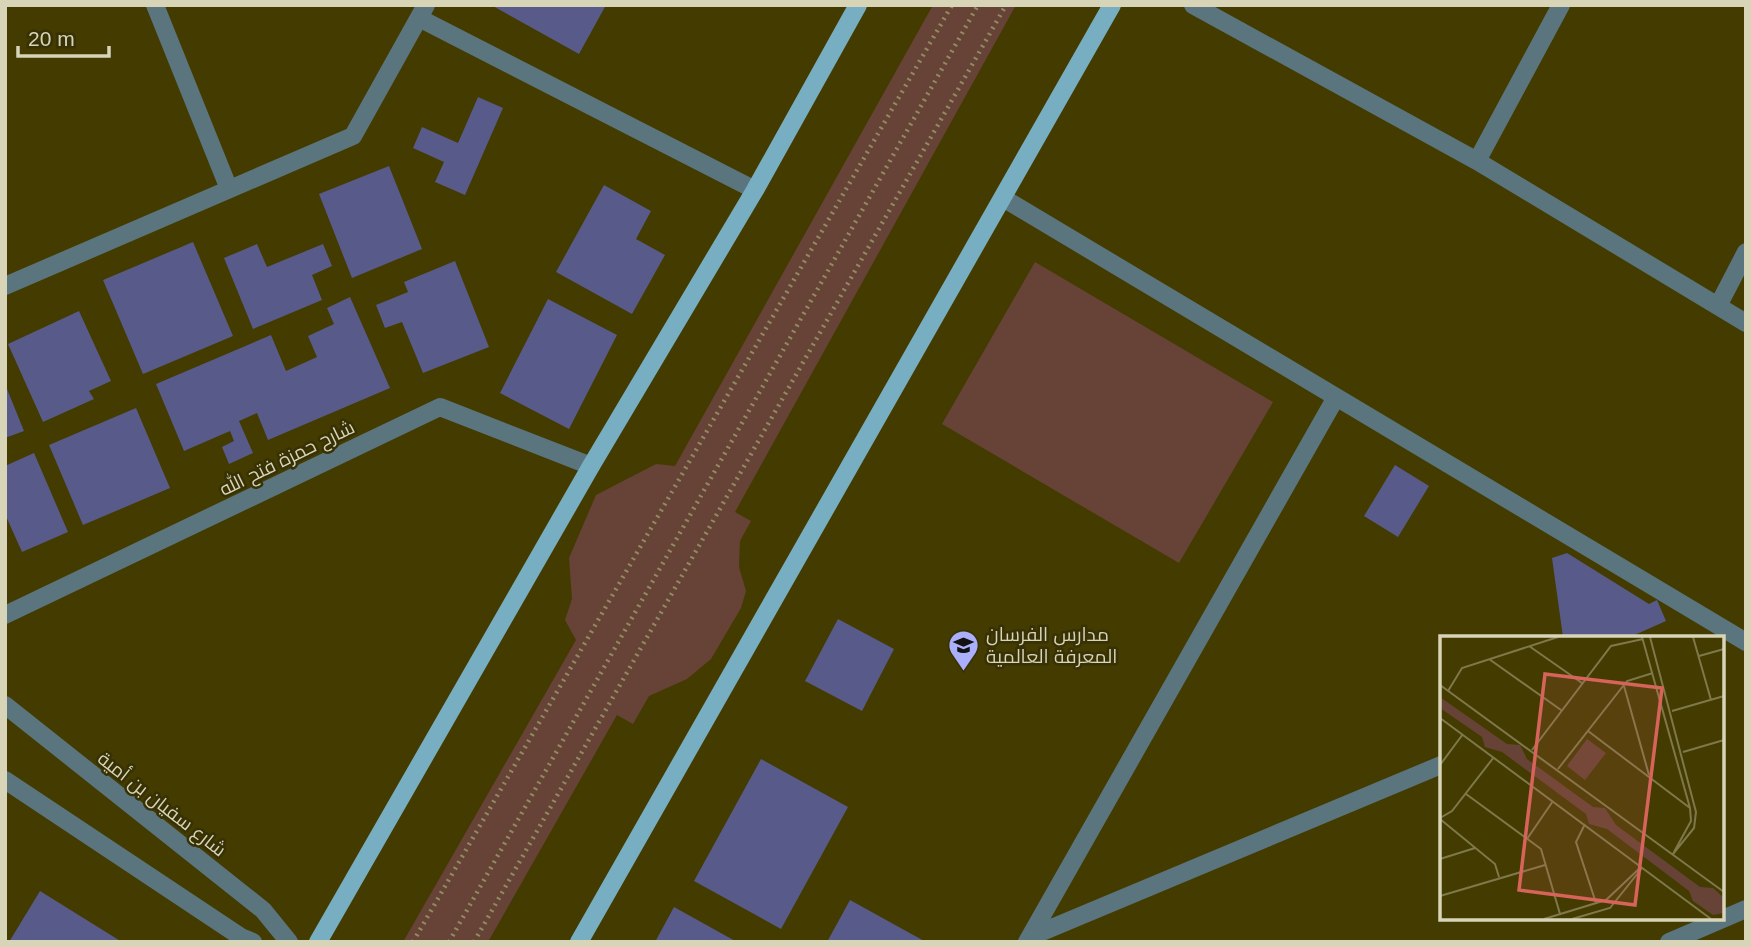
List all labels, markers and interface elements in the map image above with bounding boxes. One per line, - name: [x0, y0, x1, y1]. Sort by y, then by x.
- scale bar: [18, 14, 108, 58]
- text: 20 m: [28, 27, 75, 50]
- street label: شارح حمزة فتح الله: [215, 414, 359, 502]
- place label: مدارس الفرسان المعرفة العالمية: [986, 624, 1117, 668]
- school or university icon: مدارس الفرسان المعرفة العالمية: [946, 628, 980, 672]
- inset map: [1440, 636, 1723, 919]
- street label: شارع سفيان بن أمية: [92, 747, 231, 863]

